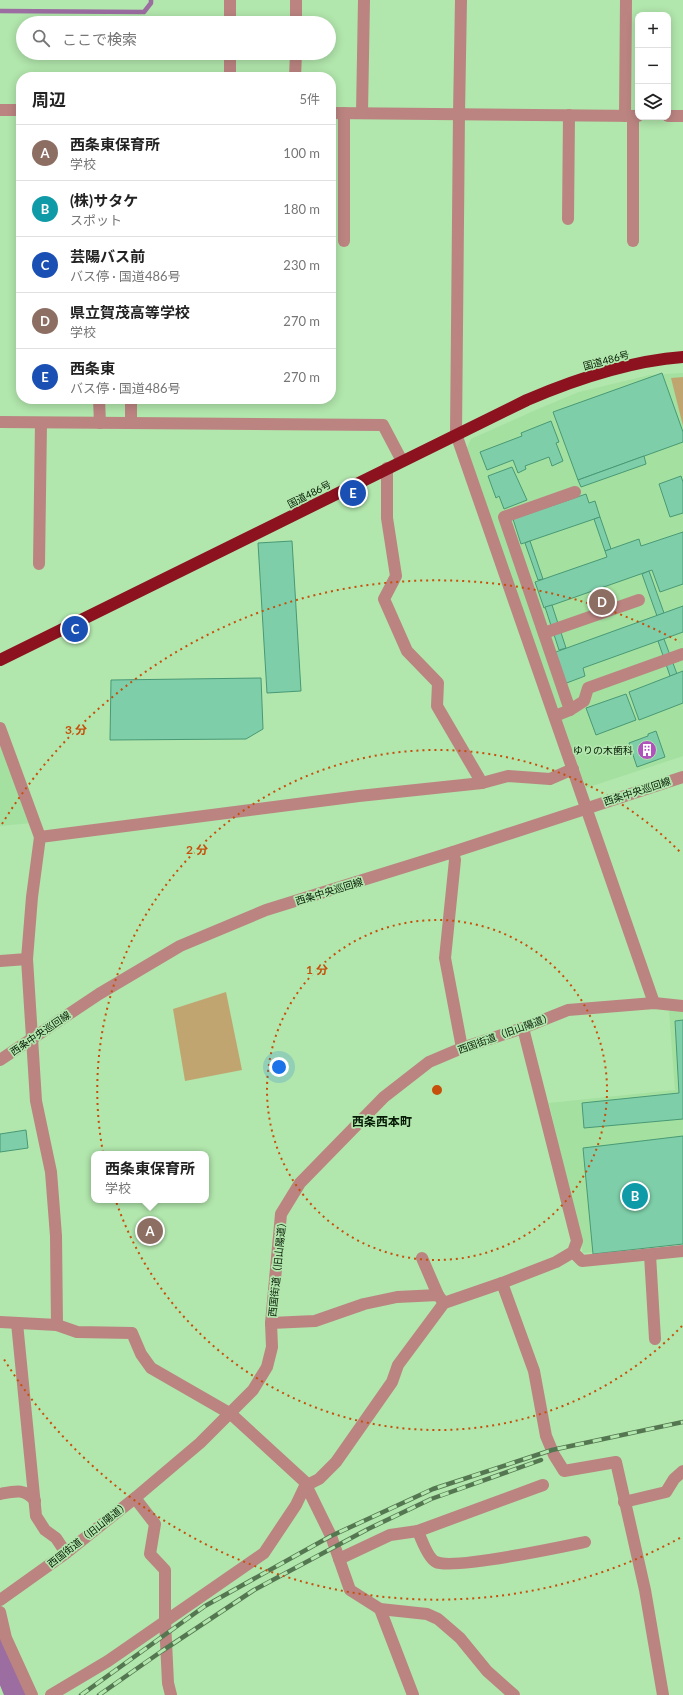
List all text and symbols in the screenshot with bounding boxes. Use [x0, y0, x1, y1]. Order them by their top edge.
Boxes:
map controls [635, 12, 671, 120]
button: + [635, 12, 671, 48]
search box [16, 16, 336, 60]
icon: search [30, 27, 52, 49]
text: ここで検索 [62, 30, 137, 48]
button: − [635, 48, 671, 84]
button: layers [635, 84, 671, 120]
text: 周辺 [32, 89, 66, 110]
text: 5件 [299, 91, 320, 107]
text: 西条東保育所 [70, 135, 160, 153]
text: A [40, 145, 50, 161]
text: 100 m [283, 145, 320, 161]
text: 学校 [70, 156, 96, 172]
text: (株)サタケ [70, 191, 138, 209]
text: B [41, 201, 49, 217]
text: 180 m [283, 201, 320, 217]
text: スポット [70, 212, 122, 228]
text: 芸陽バス前 [70, 247, 145, 265]
text: C [41, 257, 49, 273]
text: 230 m [283, 257, 320, 273]
text: バス停 · 国道486号 [70, 268, 181, 284]
text: 県立賀茂高等学校 [70, 303, 190, 321]
text: D [40, 313, 50, 329]
text: 270 m [283, 313, 320, 329]
text: 学校 [70, 324, 96, 340]
street label: 国道486号 [582, 348, 630, 372]
text: 西条東 [70, 359, 115, 377]
text: E [41, 369, 49, 385]
text: 270 m [283, 369, 320, 385]
text: バス停 · 国道486号 [70, 380, 181, 396]
street label: 国道486号 [285, 478, 333, 510]
pin: E [340, 478, 366, 508]
pin: D [589, 587, 615, 617]
pin: C [62, 614, 88, 644]
text: 3 分 [65, 722, 87, 737]
building icon: ゆりの木歯科 [636, 739, 658, 761]
place label: ゆりの木歯科 [573, 744, 633, 756]
street label: 西条中央巡回線 [602, 774, 672, 808]
text: 2 分 [186, 842, 208, 857]
street label: 西条中央巡回線 [294, 875, 364, 907]
text: 1 分 [306, 962, 328, 977]
street label: 西条中央巡回線 [8, 1008, 72, 1058]
street label: 西国街道（旧山陽道） [456, 1010, 554, 1056]
your location [269, 1057, 289, 1077]
centre of rings [430, 1083, 444, 1097]
district label: 西条西本町 [352, 1114, 412, 1129]
popup [91, 1151, 209, 1203]
text: 西条東保育所 [105, 1159, 195, 1177]
text: 学校 [105, 1180, 131, 1196]
pin: B [622, 1181, 648, 1211]
pin: A [137, 1216, 163, 1246]
street label: 西国街道（旧山陽道） [266, 1217, 288, 1317]
street label: 西国街道（旧山陽道） [45, 1498, 131, 1570]

